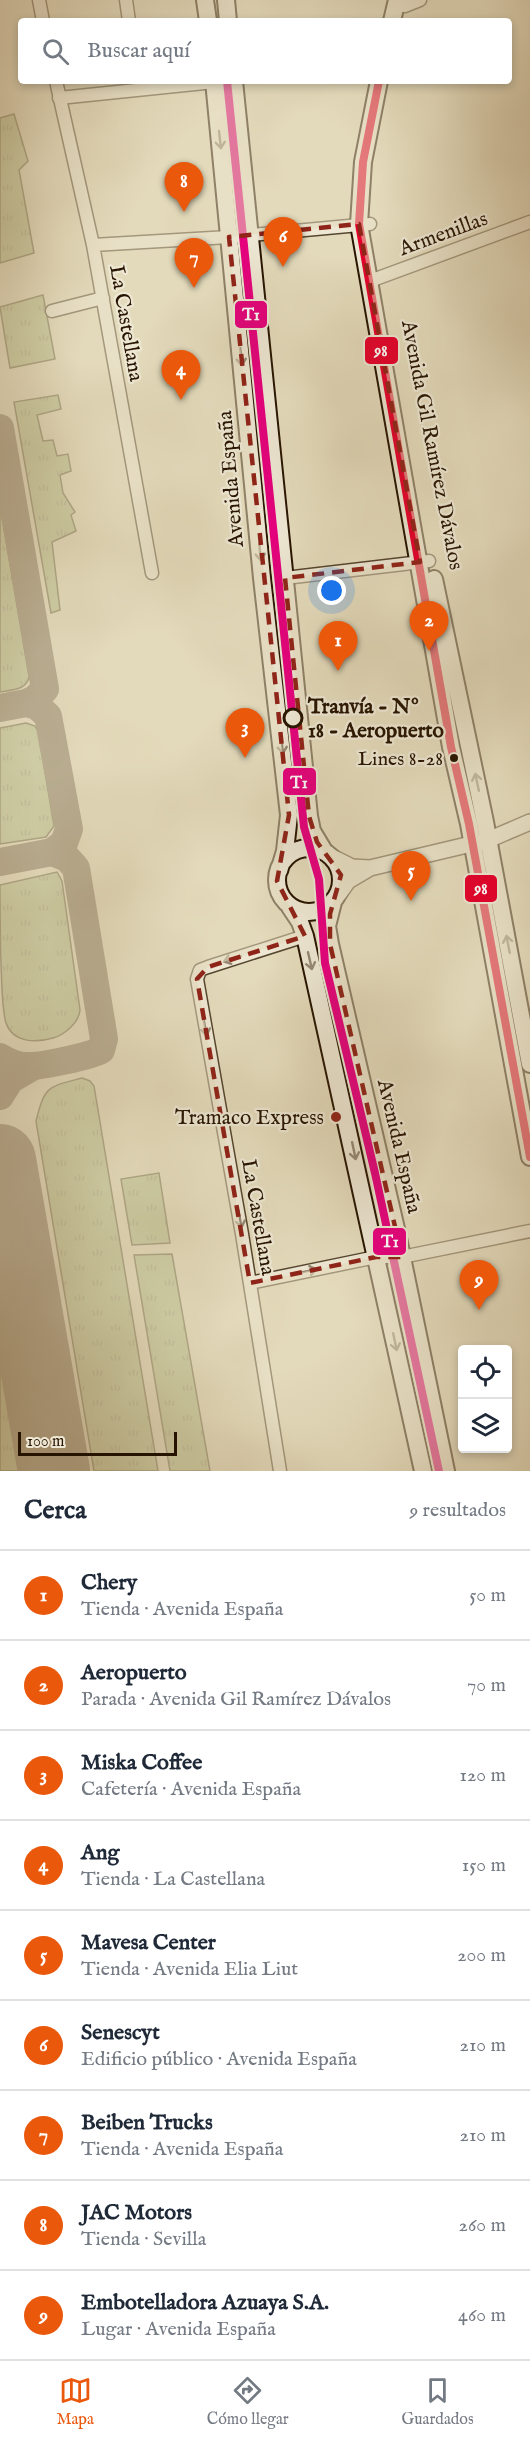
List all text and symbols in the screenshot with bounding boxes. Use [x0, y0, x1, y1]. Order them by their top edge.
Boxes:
search box [18, 18, 512, 84]
icon: search [39, 35, 72, 68]
text: Buscar aquí [87, 37, 190, 65]
one-way arrow [215, 130, 226, 149]
pin: 8 [164, 162, 204, 212]
street label: Armenillas [395, 206, 492, 263]
pin: 6 [264, 218, 302, 267]
pin: 7 [174, 238, 214, 288]
street label: La Castellana [102, 263, 149, 384]
line badge: T1 [234, 300, 268, 329]
text: T1 [241, 306, 260, 326]
street label: Avenida Gil Ramírez Dávalos [394, 317, 469, 572]
line badge: 98 [364, 336, 399, 365]
text: 98 [373, 342, 388, 362]
one-way arrow [236, 347, 247, 367]
pin: 4 [162, 350, 201, 400]
street label: Avenida España [212, 409, 251, 549]
one-way arrow [255, 541, 266, 561]
your location [317, 576, 346, 605]
pin: 2 [410, 602, 448, 651]
pin: 1 [318, 622, 358, 671]
place label: Tranvía - Nº 18 - Aeropuerto [307, 694, 445, 745]
pin: 3 [226, 708, 264, 758]
marker: Tranvía - Nº 18 - Aeropuerto [283, 708, 303, 728]
one-way arrow [276, 735, 287, 755]
place label: Lines 8-28 [358, 747, 443, 772]
marker: Lines 8-28 [448, 752, 460, 764]
line badge: T1 [282, 767, 317, 796]
one-way arrow [471, 773, 482, 793]
text: T1 [289, 774, 308, 794]
pin: 5 [392, 852, 430, 901]
line badge: 98 [464, 874, 498, 903]
text: 98 [473, 880, 488, 900]
one-way arrow [502, 935, 513, 955]
one-way arrow [305, 951, 317, 970]
one-way arrow [223, 954, 242, 965]
one-way arrow [200, 1017, 211, 1037]
street label: Avenida España [370, 1076, 427, 1217]
place label: Tramaco Express [175, 1105, 324, 1132]
marker: Tramaco Express [329, 1110, 343, 1124]
one-way arrow [348, 1141, 360, 1160]
street label: La Castellana [234, 1157, 281, 1278]
one-way arrow [234, 1209, 245, 1229]
line badge: T1 [372, 1227, 407, 1256]
text: T1 [380, 1233, 399, 1253]
pin: 9 [460, 1260, 498, 1310]
one-way arrow [297, 1265, 317, 1276]
one-way arrow [390, 1331, 401, 1351]
map controls [458, 1345, 512, 1453]
button: locate [458, 1345, 512, 1399]
button: layers [458, 1399, 512, 1453]
scale bar [18, 1429, 177, 1456]
text: 100 m [27, 1432, 64, 1452]
text: Cerca [24, 1494, 86, 1527]
text: 9 resultados [410, 1498, 506, 1523]
text: Chery [81, 1569, 137, 1597]
text: 1 [40, 1583, 47, 1608]
text: 50 m [469, 1583, 506, 1608]
text: Tienda · Avenida España [81, 1597, 283, 1622]
text: Aeropuerto [81, 1659, 187, 1687]
text: 2 [39, 1673, 48, 1698]
text: 70 m [467, 1673, 506, 1698]
text: Parada · Avenida Gil Ramírez Dávalos [81, 1687, 391, 1712]
text: Miska Coffee [81, 1749, 202, 1777]
text: 3 [40, 1763, 47, 1788]
text: 120 m [460, 1763, 506, 1788]
text: Cafetería · Avenida España [81, 1777, 301, 1802]
text: Ang [81, 1839, 120, 1867]
text: 4 [39, 1853, 48, 1878]
text: 150 m [462, 1853, 506, 1878]
text: Tienda · La Castellana [81, 1867, 265, 1892]
text: Mavesa Center [81, 1929, 216, 1957]
text: 5 [40, 1943, 47, 1968]
text: 200 m [457, 1943, 506, 1968]
text: Tienda · Avenida Elia Liut [81, 1957, 298, 1982]
text: Senescyt [81, 2019, 160, 2047]
text: 6 [39, 2033, 48, 2058]
text: 210 m [460, 2033, 506, 2058]
text: Edificio público · Avenida España [81, 2047, 357, 2072]
text: Beiben Trucks [81, 2109, 213, 2137]
text: 7 [39, 2123, 48, 2148]
text: 210 m [460, 2123, 506, 2148]
text: Tienda · Avenida España [81, 2137, 283, 2162]
text: JAC Motors [81, 2199, 192, 2227]
text: 8 [40, 2213, 47, 2238]
text: 260 m [459, 2213, 506, 2238]
text: Tienda · Sevilla [81, 2227, 206, 2252]
text: Embotelladora Azuaya S.A. [81, 2289, 329, 2317]
text: 9 [39, 2303, 48, 2328]
text: 460 m [458, 2303, 506, 2328]
text: Lugar · Avenida España [81, 2317, 276, 2342]
tab: Mapa [56, 2374, 94, 2430]
tab: Cómo llegar [207, 2374, 289, 2430]
tab: Guardados [402, 2374, 474, 2430]

